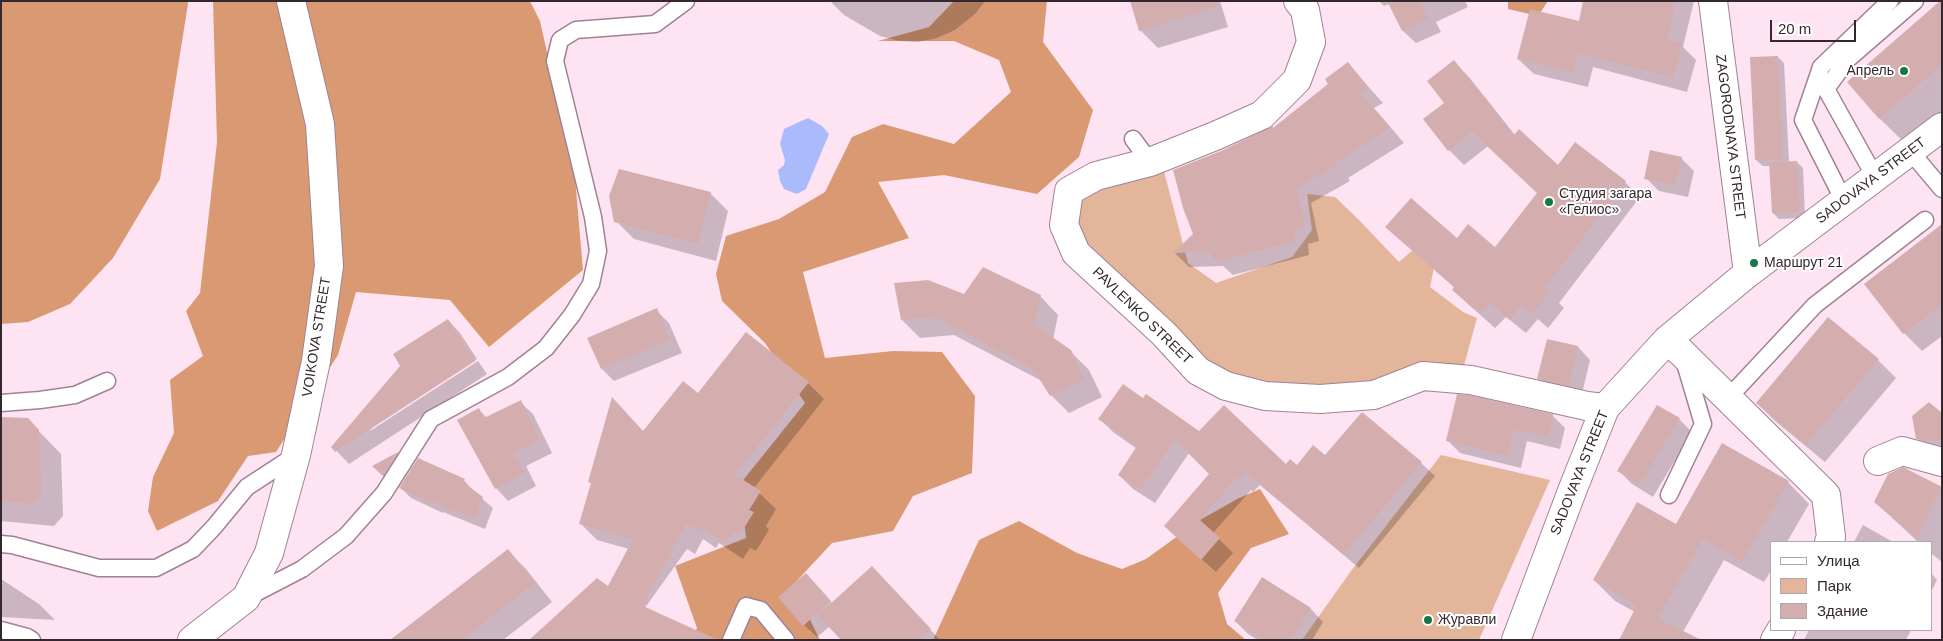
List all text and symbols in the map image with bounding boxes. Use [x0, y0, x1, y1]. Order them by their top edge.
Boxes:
scale bar [1773, 10, 1859, 42]
text: 20 m [1778, 20, 1811, 37]
street label: ZAGORODNAYA STREET [1712, 54, 1748, 220]
place label: Апрель [1847, 63, 1894, 79]
marker: Апрель [1898, 65, 1910, 77]
street label: SADOVAYA STREET [1813, 134, 1929, 228]
place label: Студия загара «Гелиос» [1559, 186, 1652, 218]
marker: Студия загара «Гелиос» [1543, 196, 1555, 208]
place label: Маршрут 21 [1764, 255, 1843, 271]
marker: Маршрут 21 [1748, 257, 1760, 269]
street label: PAVLENKO STREET [1089, 264, 1195, 368]
street label: VOIKOVA STREET [299, 276, 335, 398]
street label: SADOVAYA STREET [1547, 408, 1613, 538]
legend [1770, 541, 1933, 631]
text: Улица [1817, 552, 1860, 569]
text: Парк [1817, 577, 1851, 594]
text: Здание [1817, 602, 1868, 619]
place label: Журавли [1438, 612, 1496, 628]
marker: Журавли [1422, 614, 1434, 626]

